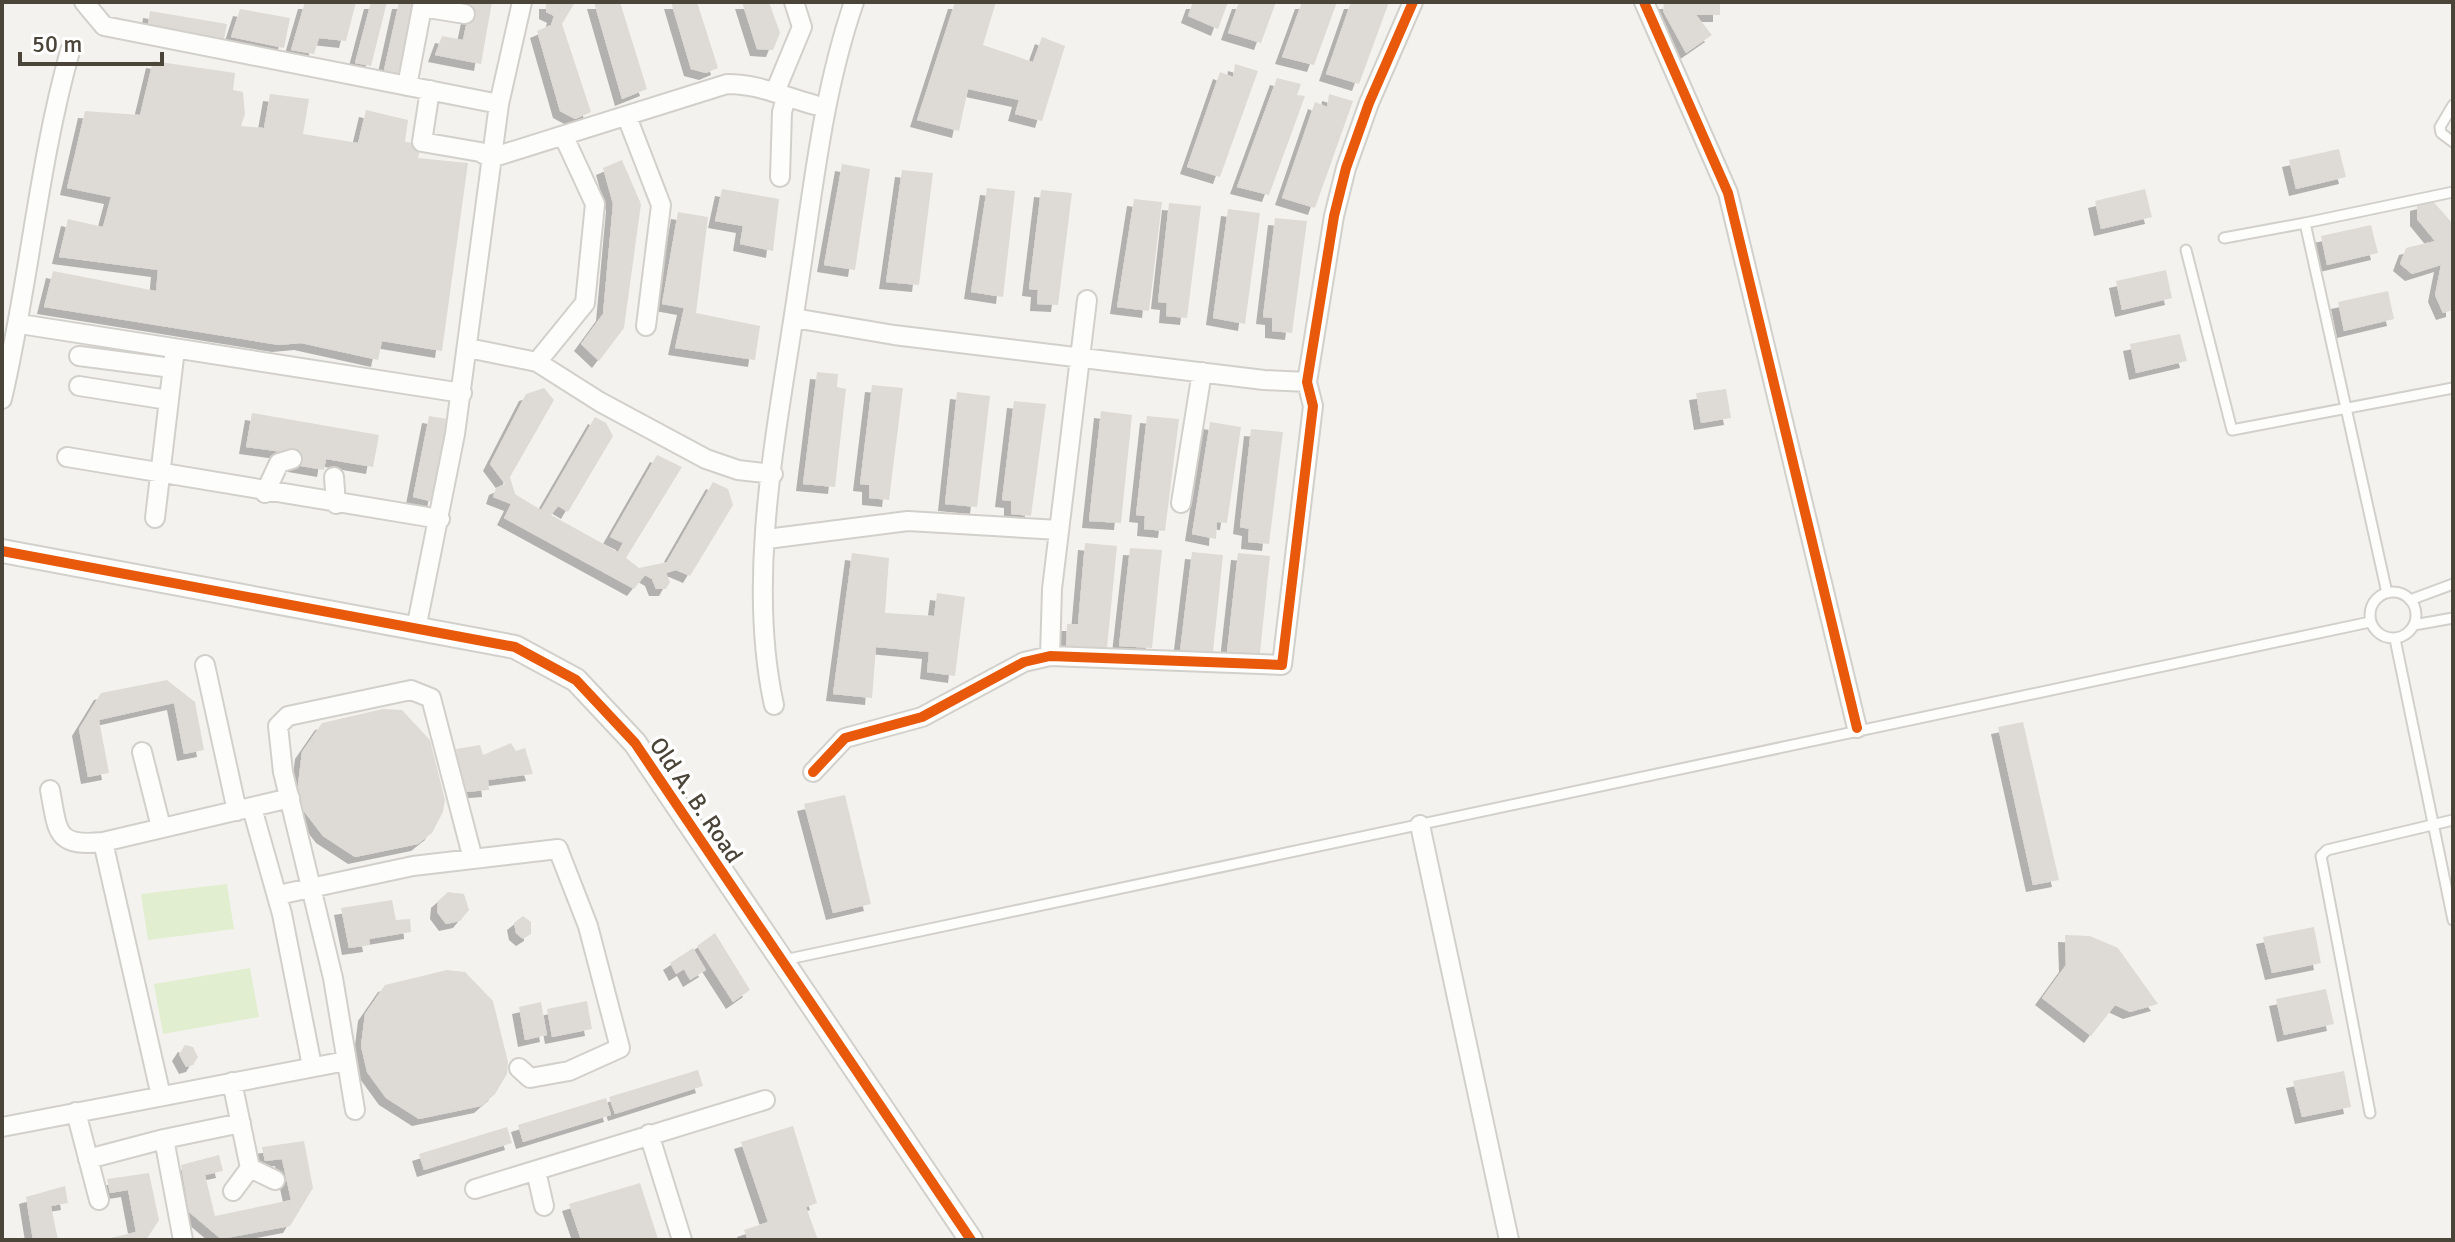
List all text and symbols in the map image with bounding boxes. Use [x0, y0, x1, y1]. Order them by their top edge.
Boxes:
scale bar [20, 16, 162, 66]
text: 50 m [32, 29, 82, 59]
street label: Old A. B. Road [643, 731, 749, 869]

